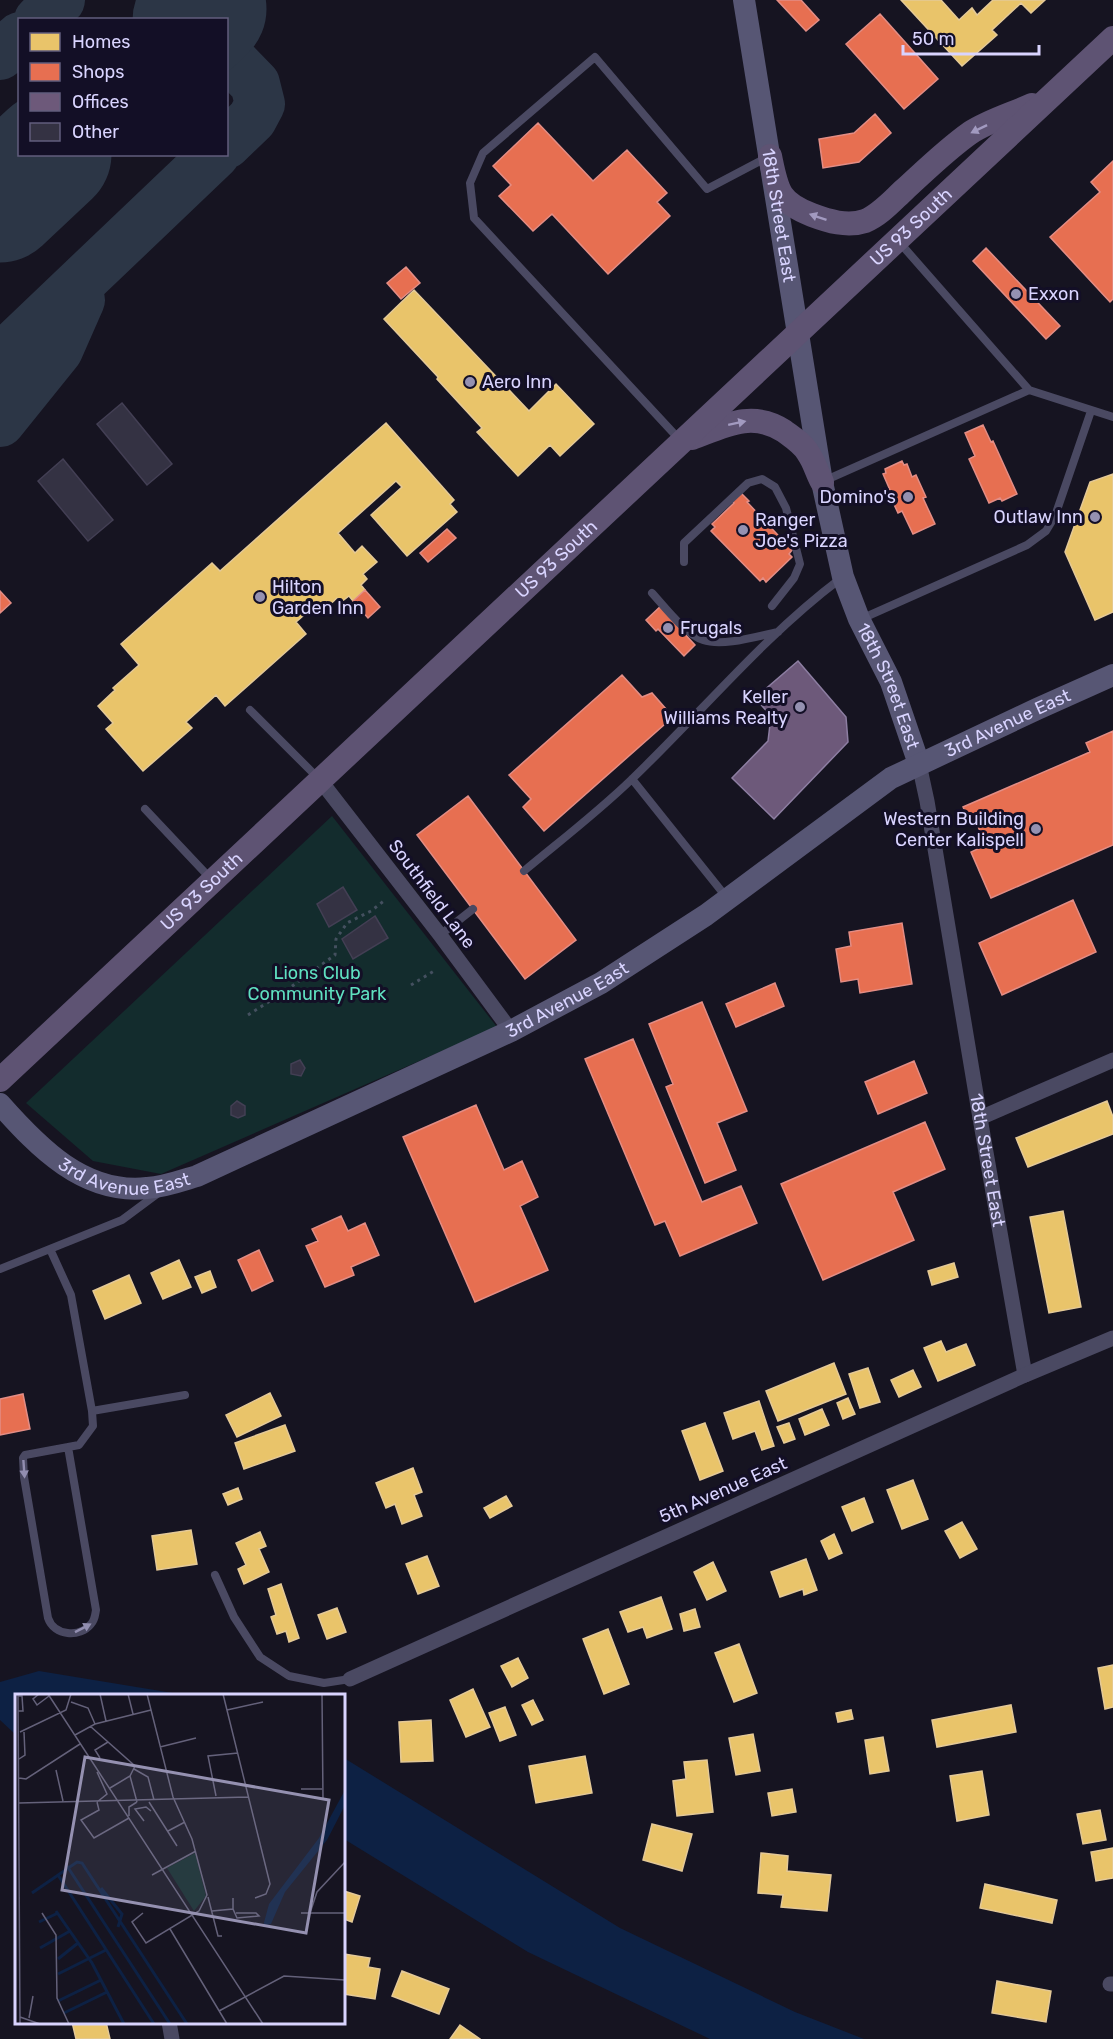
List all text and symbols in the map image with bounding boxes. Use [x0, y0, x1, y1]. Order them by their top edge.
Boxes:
legend [18, 18, 228, 156]
scale bar [903, 18, 1040, 56]
text: 50 m [912, 28, 955, 50]
text: Homes [72, 31, 130, 53]
text: Shops [72, 61, 124, 83]
text: Offices [72, 91, 129, 113]
text: Other [72, 121, 119, 143]
one-way arrow [970, 125, 987, 134]
street label: 18th Street East [757, 147, 800, 284]
street label: US 93 South [865, 183, 957, 271]
one-way arrow [809, 211, 827, 221]
place label: Exxon [1028, 283, 1079, 305]
marker: Exxon [1009, 287, 1023, 301]
place label: Aero Inn [482, 371, 552, 393]
marker: Aero Inn [463, 375, 477, 389]
one-way arrow [728, 418, 747, 427]
place label: Domino's [819, 486, 896, 508]
marker: Domino's [901, 490, 915, 504]
place label: Outlaw Inn [994, 506, 1083, 528]
place label: Ranger Joe's Pizza [755, 509, 848, 552]
marker: Outlaw Inn [1088, 510, 1102, 524]
street label: US 93 South [511, 516, 602, 603]
marker: Ranger Joe's Pizza [736, 523, 750, 537]
place label: Hilton Garden Inn [272, 576, 364, 619]
marker: Hilton Garden Inn [253, 590, 267, 604]
place label: Frugals [680, 617, 742, 639]
street label: 18th Street East [852, 619, 924, 752]
marker: Frugals [661, 621, 675, 635]
street label: 3rd Avenue East [941, 684, 1074, 762]
place label: Keller Williams Realty [664, 686, 788, 729]
marker: Keller Williams Realty [793, 700, 807, 714]
place label: Western Building Center Kalispell [883, 808, 1024, 851]
marker: Western Building Center Kalispell [1029, 822, 1043, 836]
street label: Southfield Lane [384, 835, 480, 953]
street label: US 93 South [156, 848, 247, 935]
street label: 3rd Avenue East [502, 957, 633, 1043]
park label: Lions Club Community Park [248, 962, 387, 1005]
street label: 18th Street East [965, 1092, 1010, 1229]
street label: 3rd Avenue East [54, 1153, 193, 1200]
street label: 5th Avenue East [656, 1452, 790, 1528]
one-way arrow [19, 1459, 29, 1478]
one-way arrow [74, 1623, 91, 1633]
inset map [15, 1694, 345, 2024]

